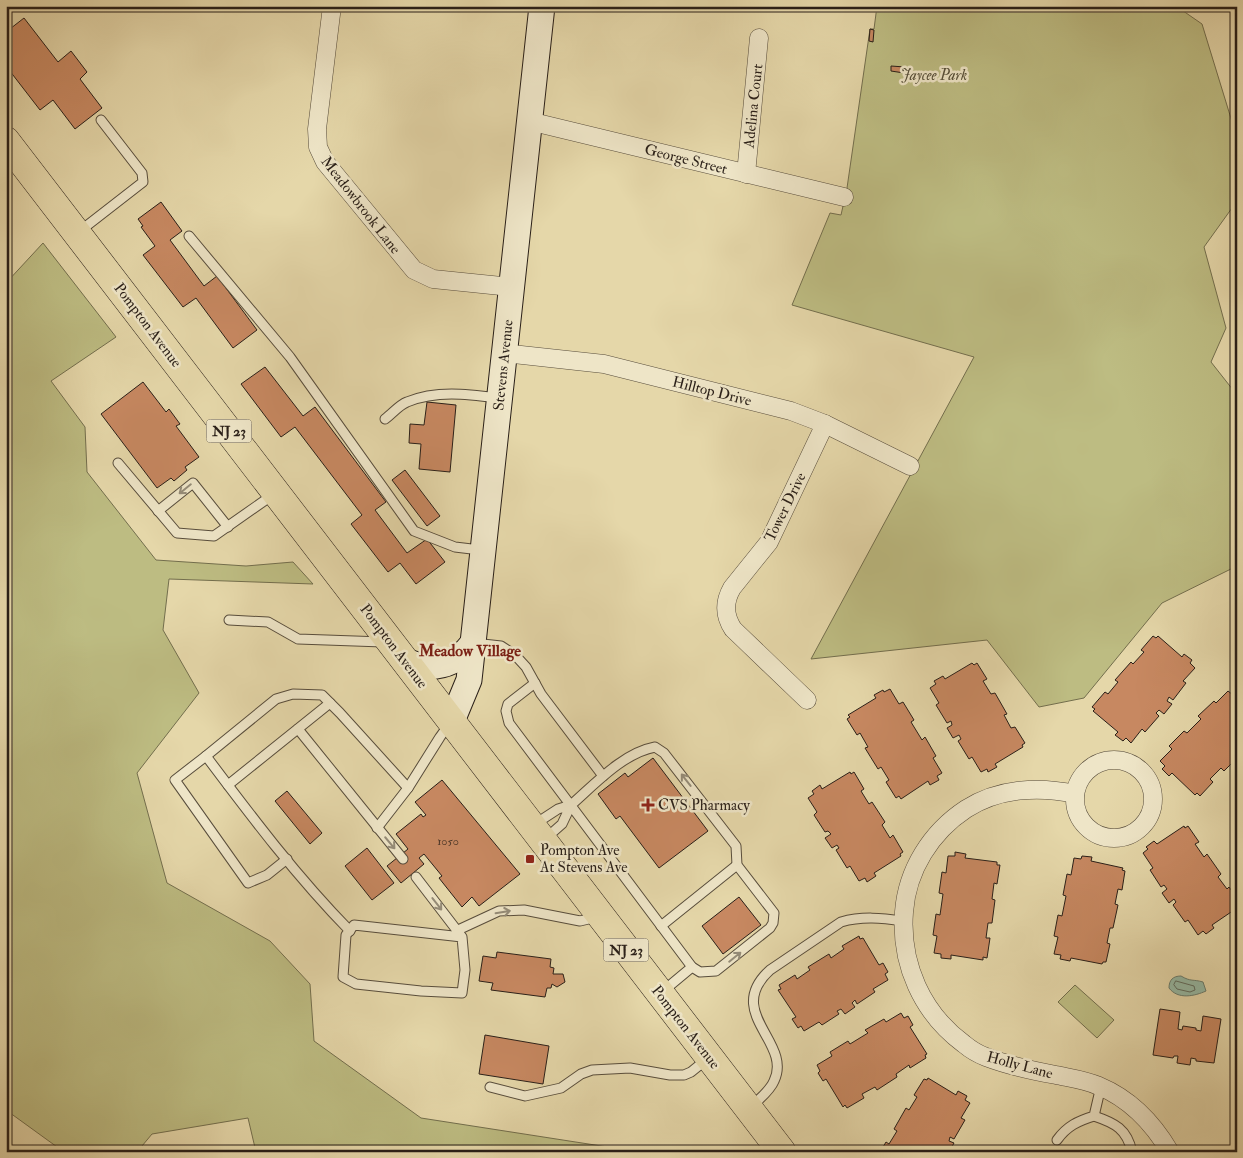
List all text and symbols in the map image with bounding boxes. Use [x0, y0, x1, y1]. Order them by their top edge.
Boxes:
street label: Adelina Court [740, 63, 767, 150]
park label: Jaycee Park [901, 66, 967, 85]
street label: George Street [643, 140, 729, 179]
street label: Meadowbrook Lane [316, 153, 405, 258]
street label: Pompton Avenue [109, 279, 186, 372]
street label: Stevens Avenue [489, 319, 518, 412]
street label: Hilltop Drive [670, 372, 753, 411]
road number: NJ 23 [206, 420, 252, 442]
street label: Tower Drive [761, 469, 810, 545]
one-way arrow [179, 484, 192, 495]
street label: Pompton Avenue [355, 600, 432, 693]
district label: Meadow Village [418, 641, 521, 662]
one-way arrow [680, 774, 691, 787]
place label: CVS Pharmacy [658, 796, 750, 815]
marker: CVS Pharmacy [642, 799, 654, 811]
house number: 1050 [437, 834, 459, 849]
one-way arrow [384, 837, 396, 850]
place label: Pompton Ave At Stevens Ave [539, 841, 627, 877]
marker: Pompton Ave At Stevens Ave [524, 853, 536, 865]
one-way arrow [432, 897, 443, 910]
one-way arrow [495, 906, 511, 916]
road number: NJ 23 [604, 938, 648, 962]
one-way arrow [728, 951, 741, 962]
street label: Pompton Avenue [646, 982, 724, 1074]
street label: Holly Lane [985, 1048, 1055, 1083]

